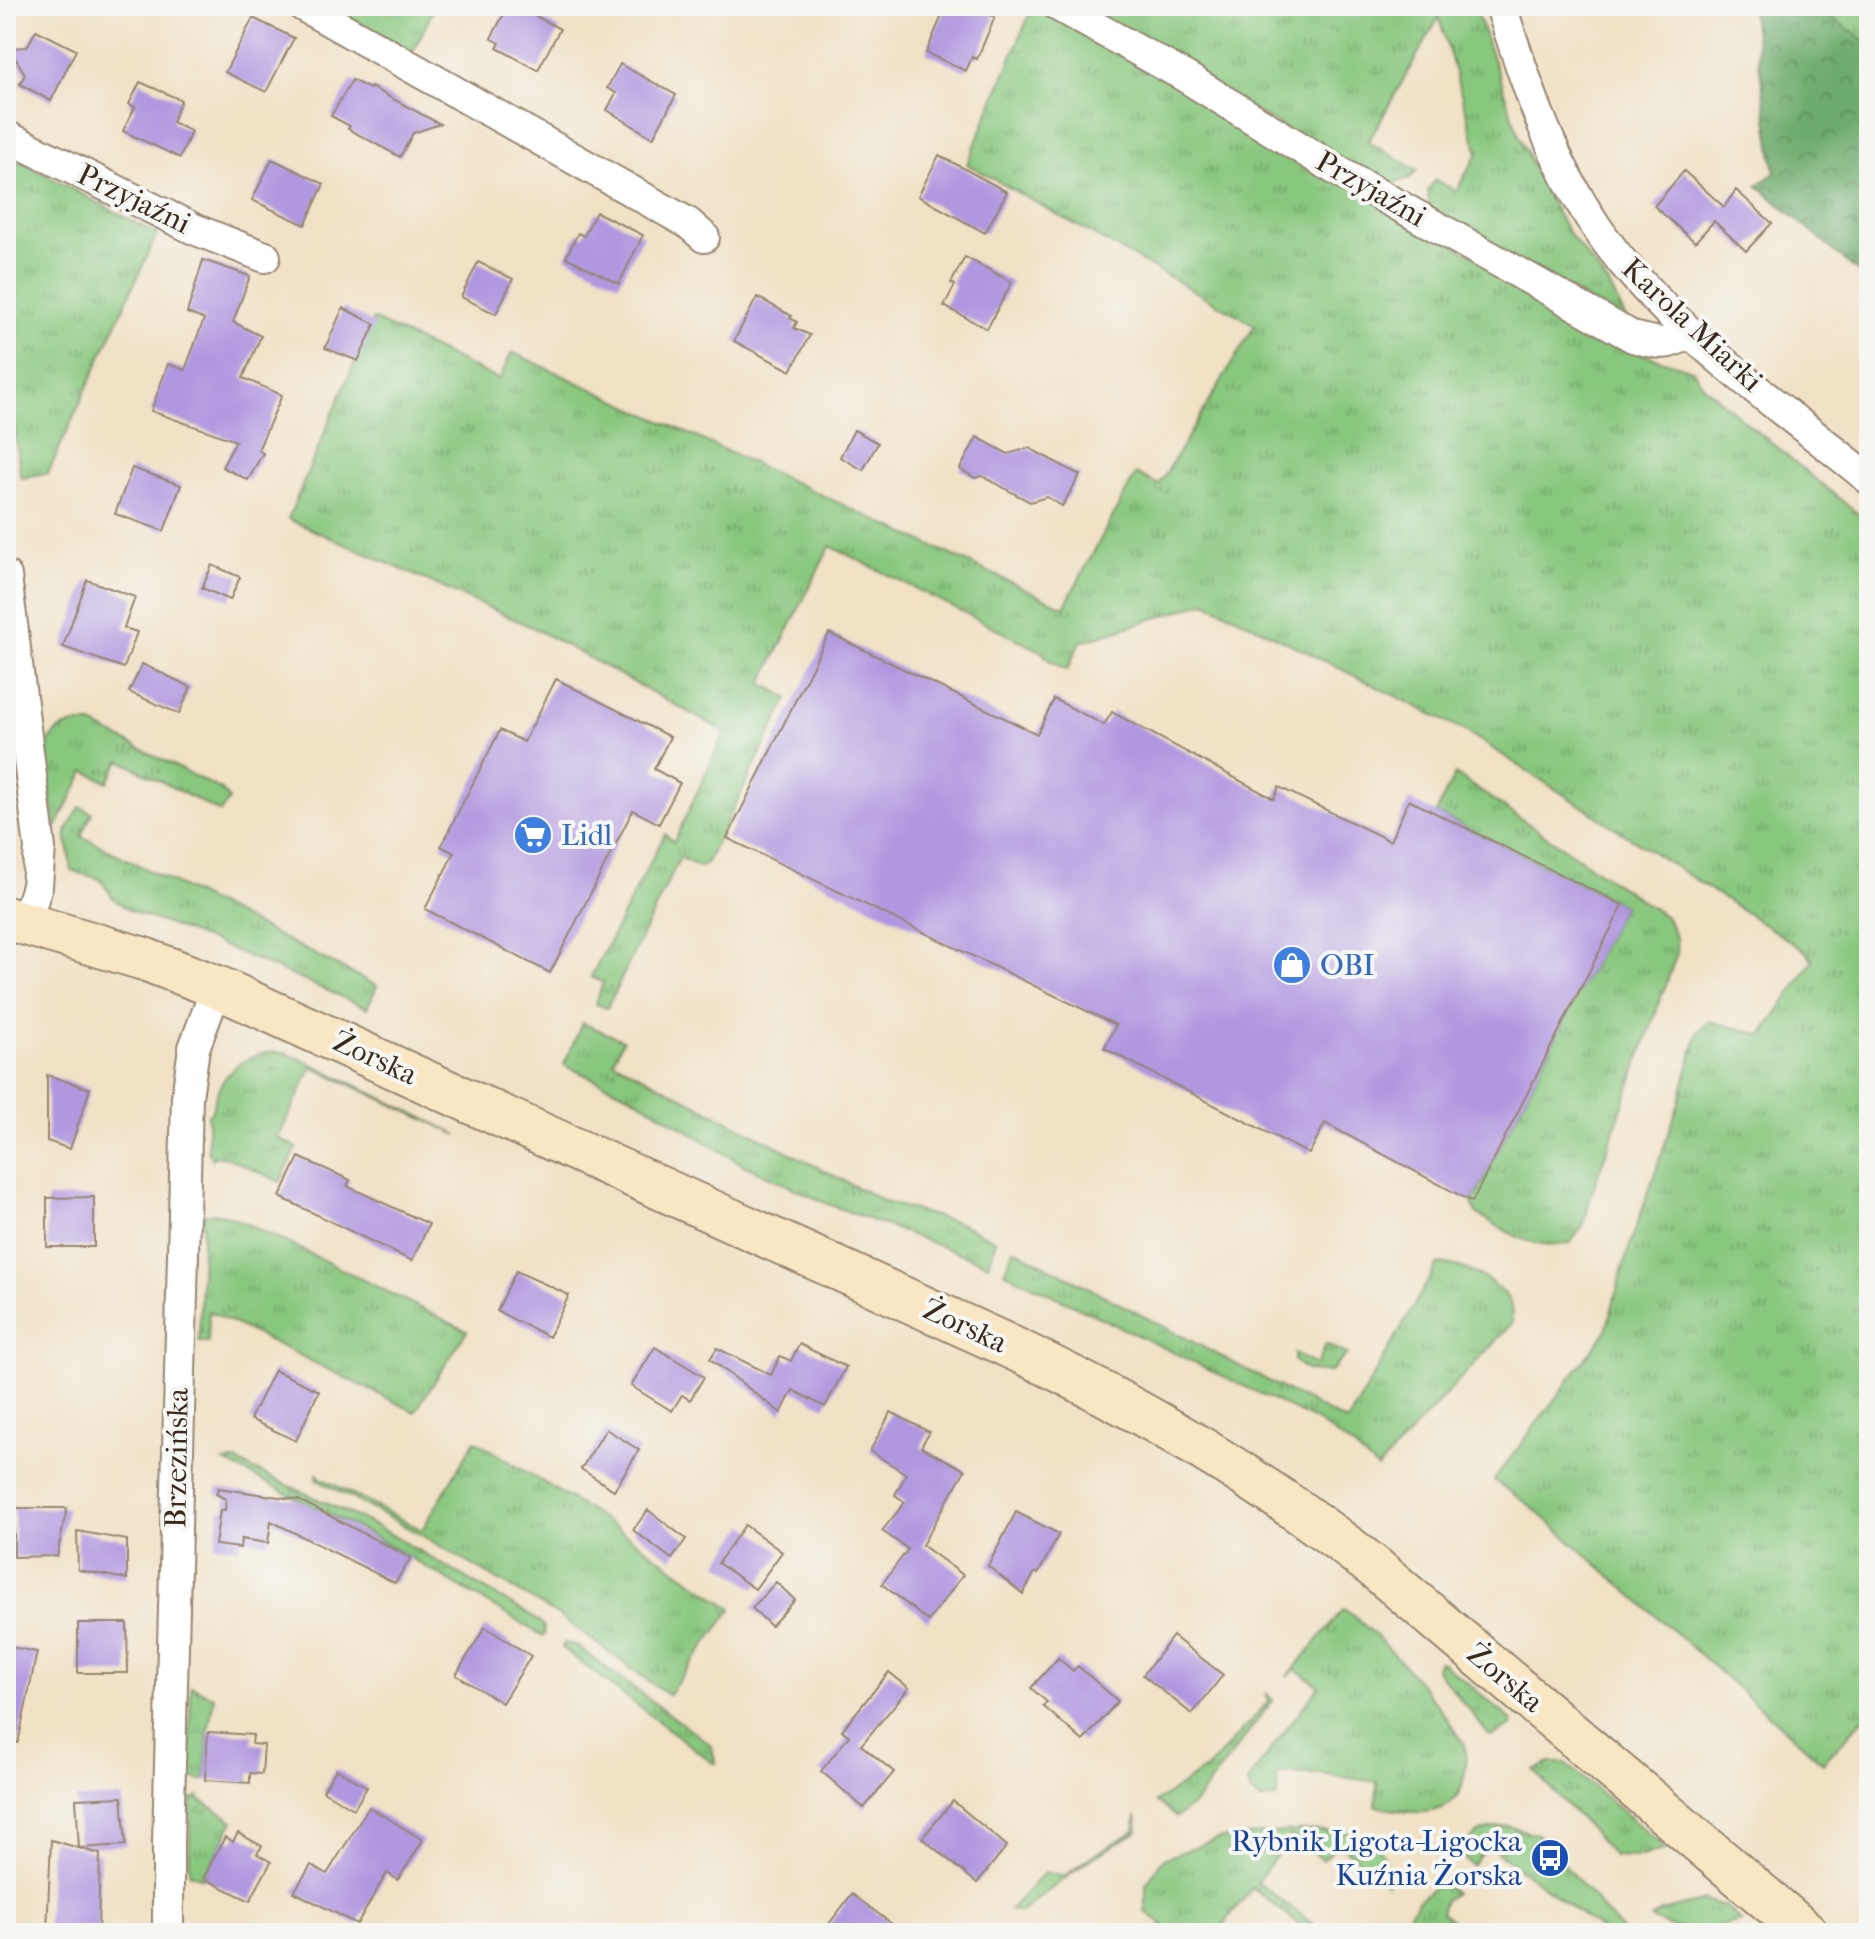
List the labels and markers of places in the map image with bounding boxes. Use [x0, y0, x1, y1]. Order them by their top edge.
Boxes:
supermarket icon: Lidl [512, 814, 554, 856]
place label: Lidl [561, 818, 612, 853]
shop icon: OBI [1271, 944, 1313, 986]
place label: OBI [1320, 948, 1374, 983]
place label: Rybnik Ligota-Ligocka Kuźnia Żorska [1231, 1824, 1523, 1893]
bus stop icon: Rybnik Ligota-Ligocka Kuźnia Żorska [1529, 1837, 1571, 1879]

